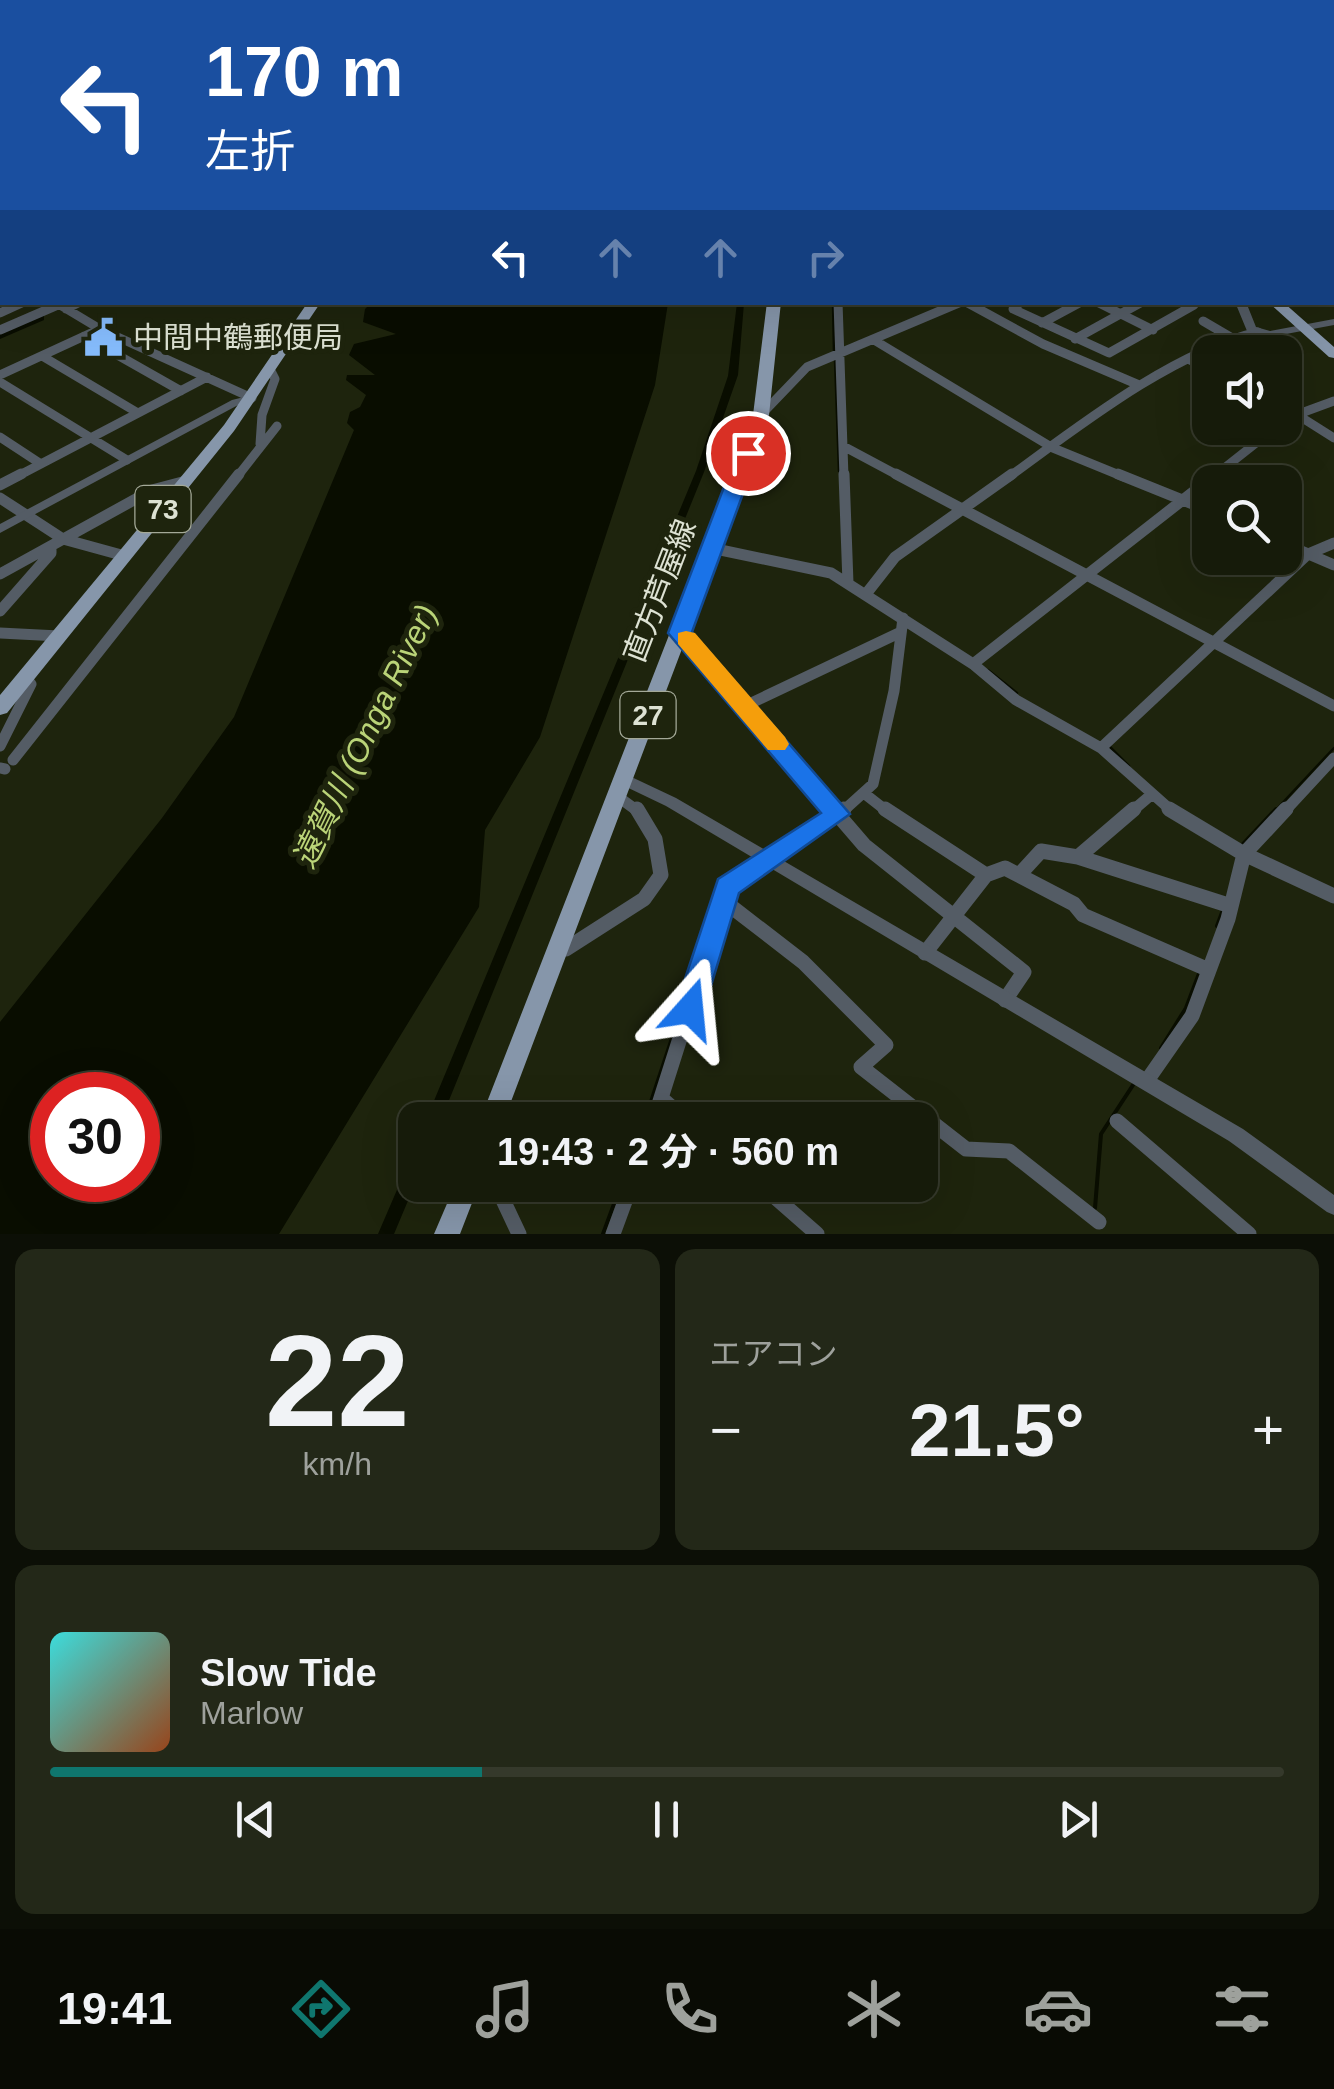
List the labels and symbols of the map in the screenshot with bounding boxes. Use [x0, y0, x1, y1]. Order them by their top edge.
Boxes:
public building icon: 中間中鶴郵便局 [82, 317, 124, 359]
place label: 中間中鶴郵便局 [133, 321, 343, 354]
pin [706, 411, 791, 496]
road number: 73 [136, 486, 190, 532]
street label: 直方芦屋線 [617, 515, 702, 667]
water label: 遠賀川 (Onga River) [286, 599, 444, 873]
road number: 27 [620, 692, 676, 738]
position arrow [638, 957, 742, 1061]
speed limit sign: 30 [30, 1072, 160, 1202]

